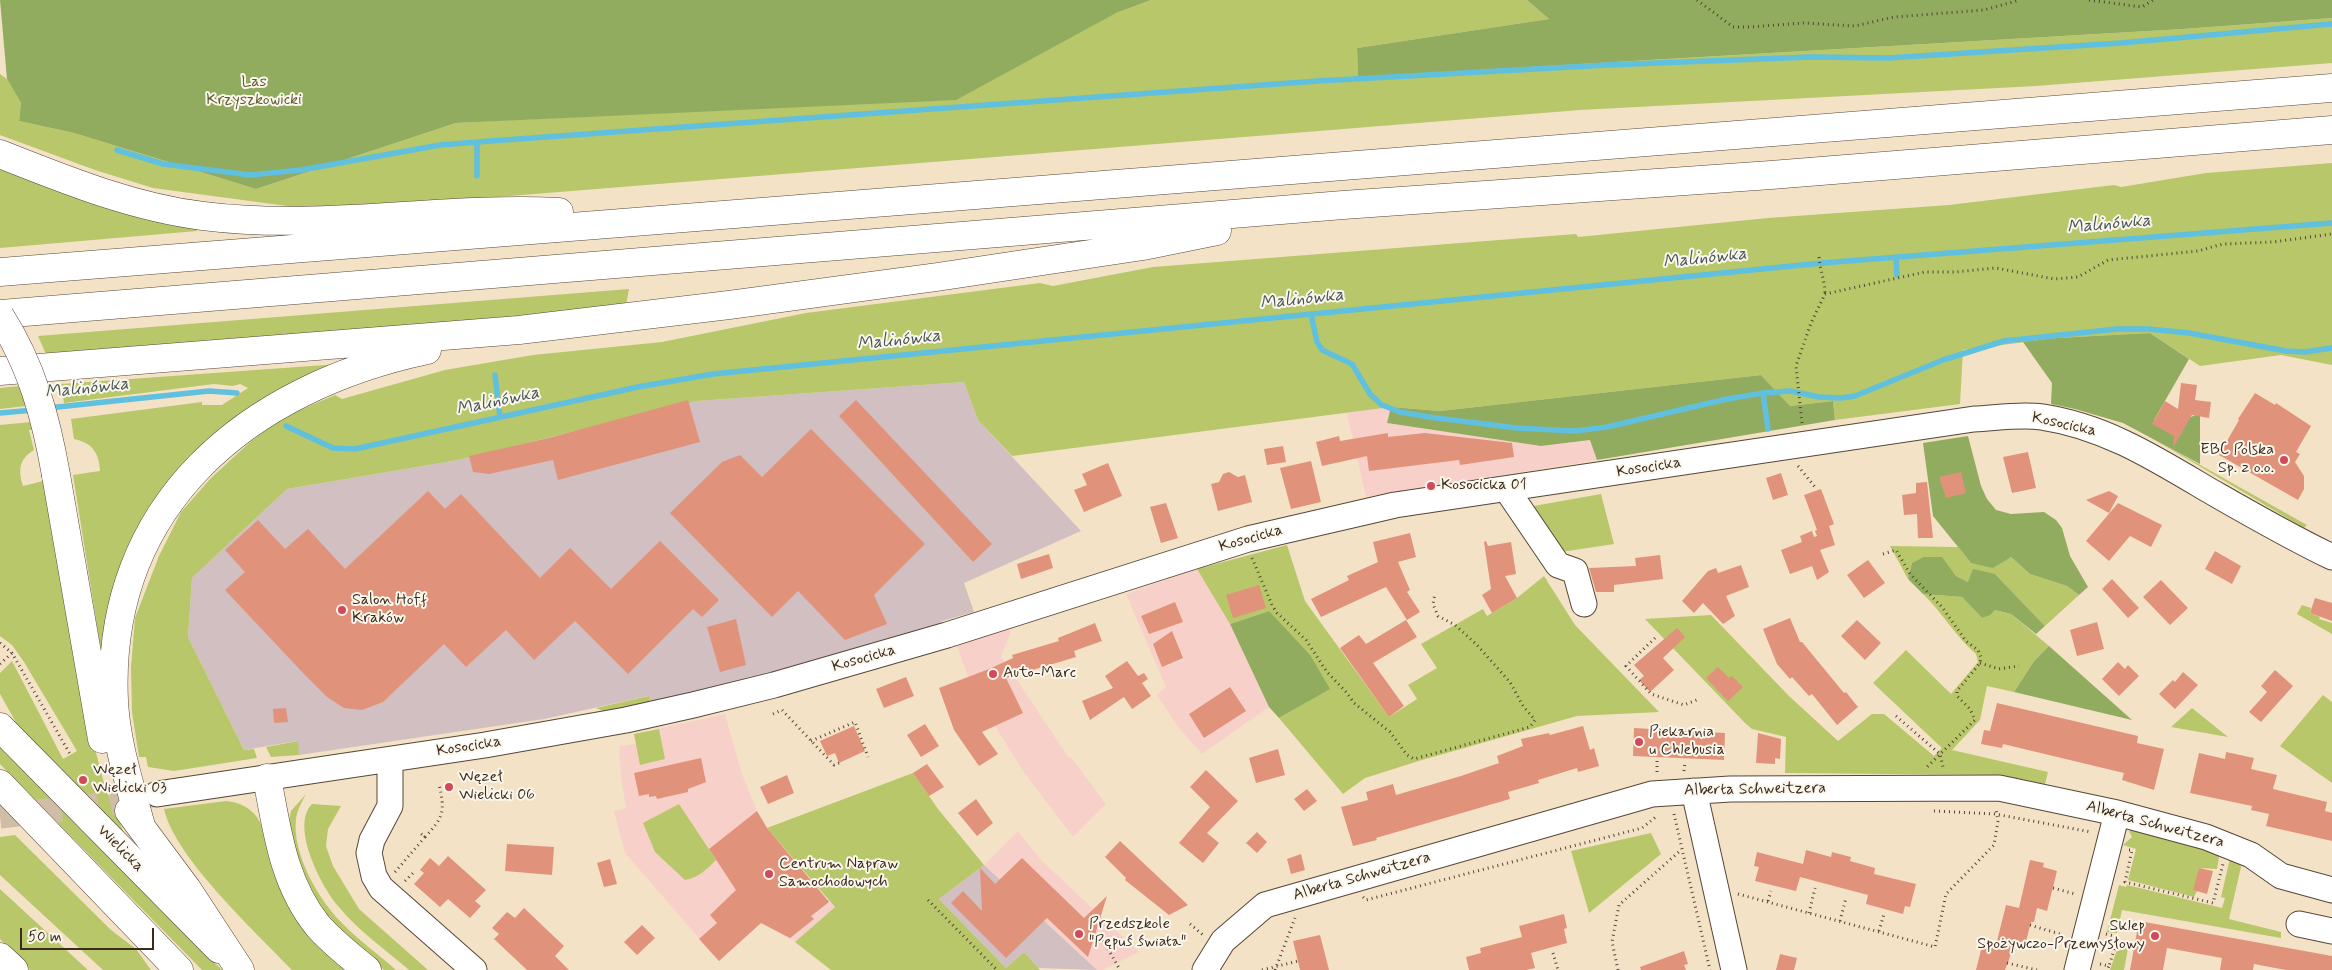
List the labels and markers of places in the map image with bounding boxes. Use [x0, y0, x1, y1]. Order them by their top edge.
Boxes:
place label: EBC Polska Sp. z o.o. [2200, 441, 2274, 479]
marker: EBC Polska Sp. z o.o. [2278, 454, 2290, 466]
place label: Kosocicka 01 [1441, 476, 1527, 496]
marker: Kosocicka 01 [1425, 480, 1437, 492]
place label: Salon Hoff Kraków [352, 591, 427, 629]
marker: Salon Hoff Kraków [336, 604, 348, 616]
place label: Auto-Marc [1003, 664, 1076, 684]
marker: Auto-Marc [987, 668, 999, 680]
place label: Piekarnia u Chlebusia [1649, 723, 1725, 761]
marker: Piekarnia u Chlebusia [1633, 736, 1645, 748]
place label: Węzeł Wielicki 03 [93, 761, 167, 799]
place label: Węzeł Wielicki 06 [459, 768, 535, 806]
marker: Węzeł Wielicki 03 [77, 774, 89, 786]
marker: Węzeł Wielicki 06 [443, 781, 455, 793]
place label: Centrum Napraw Samochodowych [779, 855, 898, 893]
marker: Centrum Napraw Samochodowych [763, 868, 775, 880]
place label: Przedszkole "Pępuś świata" [1089, 915, 1186, 953]
place label: Sklep Spożywczo-Przemysłowy [1977, 917, 2145, 955]
marker: Przedszkole "Pępuś świata" [1073, 928, 1085, 940]
marker: Sklep Spożywczo-Przemysłowy [2149, 930, 2161, 942]

